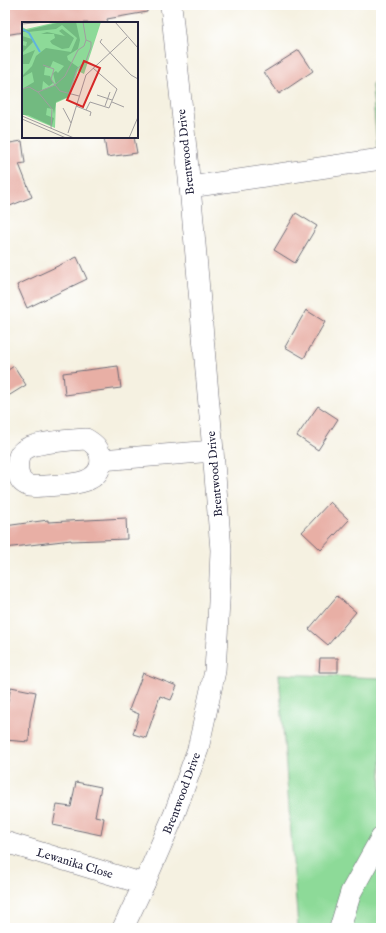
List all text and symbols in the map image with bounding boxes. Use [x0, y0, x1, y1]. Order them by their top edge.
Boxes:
inset map [22, 22, 138, 138]
street label: Brentwood Drive [174, 108, 198, 196]
street label: Brentwood Drive [204, 430, 226, 518]
street label: Brentwood Drive [159, 750, 204, 836]
street label: Lewanika Close [35, 844, 115, 882]

